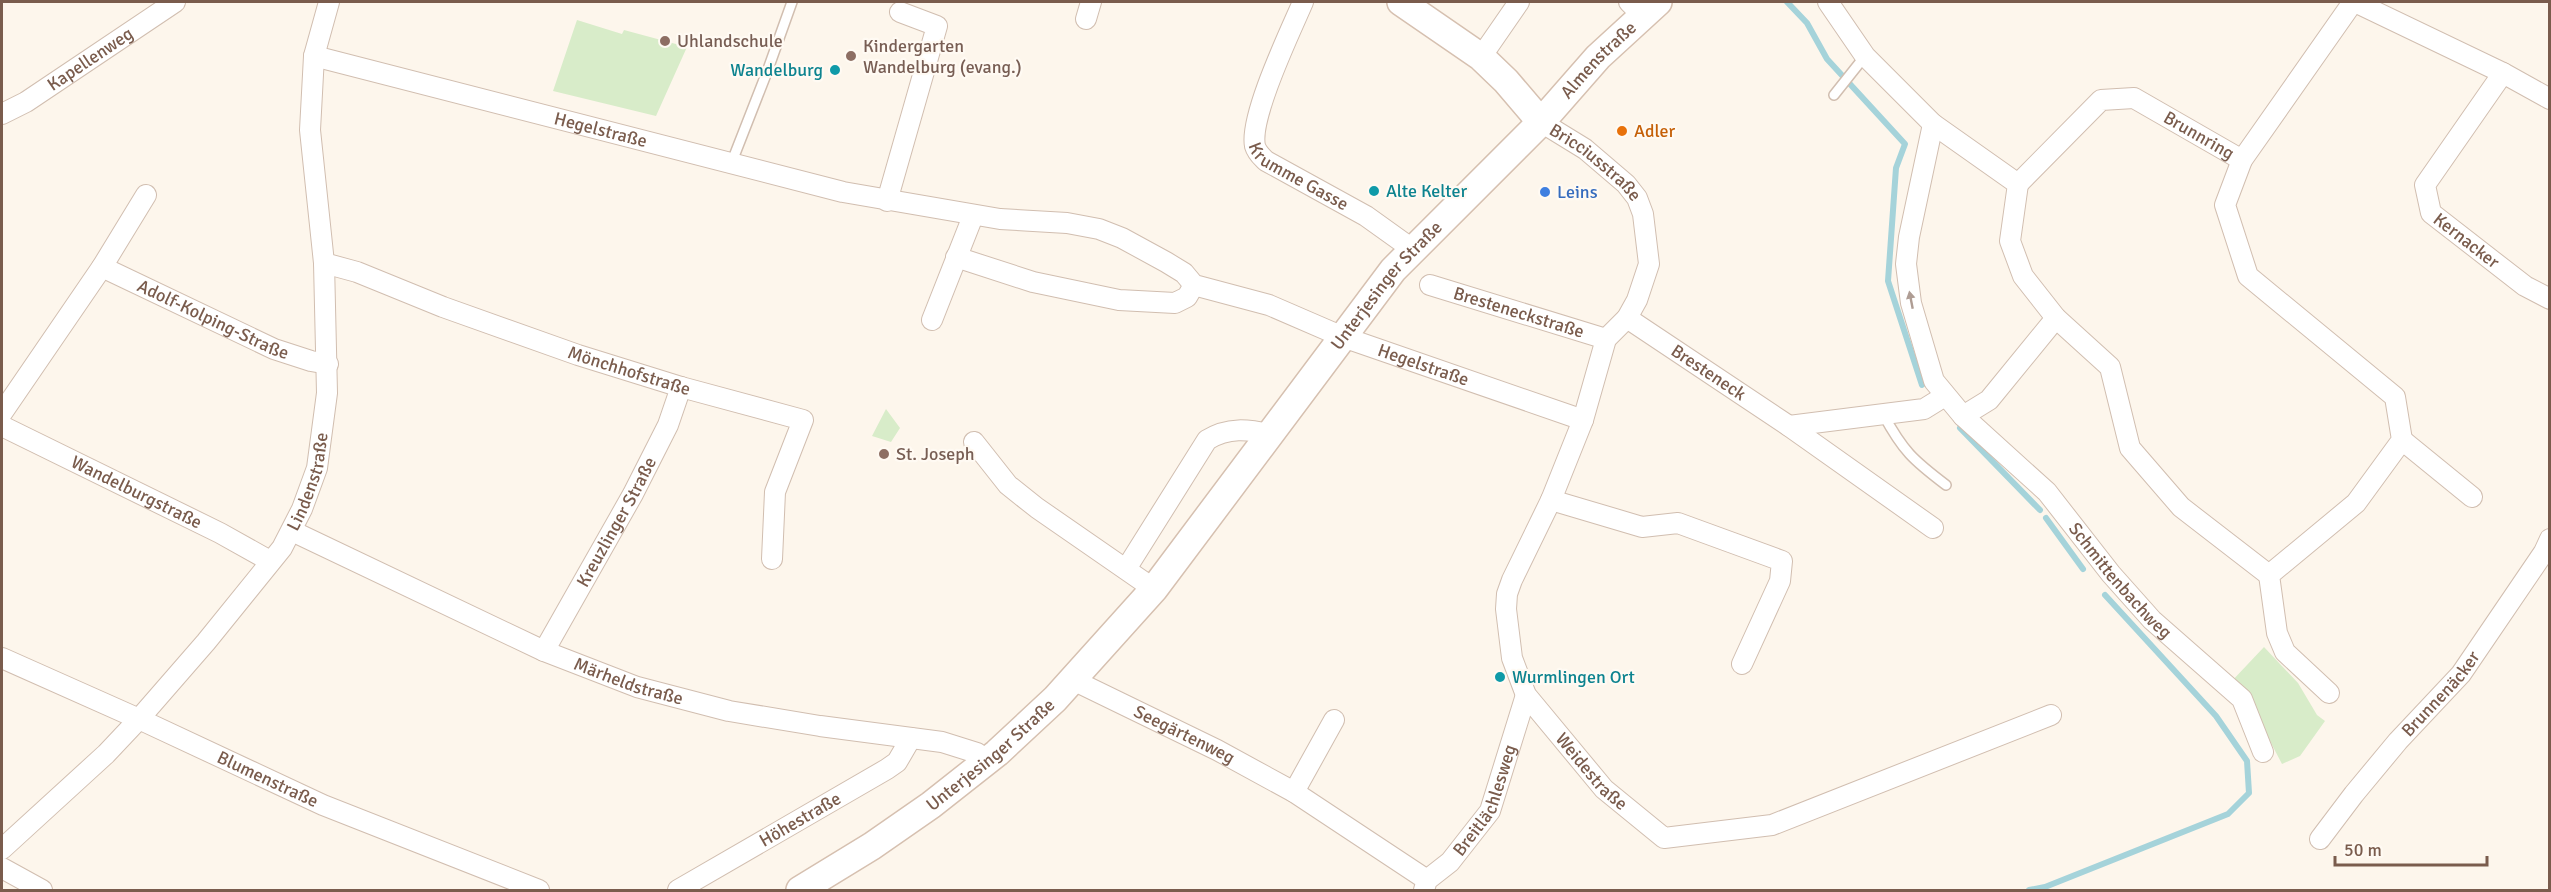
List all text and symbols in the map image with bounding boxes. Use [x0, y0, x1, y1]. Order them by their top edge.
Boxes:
street label: Almenstraße [1556, 17, 1641, 103]
street label: Kapellenweg [43, 22, 137, 96]
place label: Uhlandschule [677, 30, 783, 52]
marker: Uhlandschule [658, 34, 672, 48]
place label: Kindergarten Wandelburg (evang.) [863, 35, 1022, 78]
marker: Kindergarten Wandelburg (evang.) [844, 49, 858, 63]
place label: Wandelburg [730, 59, 823, 81]
marker: Wandelburg [828, 63, 842, 77]
street label: Brunnring [2160, 106, 2238, 164]
street label: Hegelstraße [552, 107, 649, 152]
street label: Bricciusstraße [1545, 119, 1646, 205]
place label: Adler [1634, 120, 1676, 142]
marker: Adler [1615, 124, 1629, 138]
street label: Krumme Gasse [1244, 139, 1352, 215]
place label: Alte Kelter [1386, 180, 1467, 202]
place label: Leins [1557, 181, 1598, 203]
marker: Alte Kelter [1367, 184, 1381, 198]
marker: Leins [1538, 185, 1552, 199]
street label: Kernacker [2429, 208, 2504, 273]
street label: Unterjesinger Straße [1326, 216, 1447, 354]
street label: Adolf-Kolping-Straße [134, 275, 292, 364]
street label: Bresteneckstraße [1451, 282, 1587, 343]
one-way arrow [1906, 291, 1915, 310]
street label: Hegelstraße [1375, 339, 1472, 391]
street label: Bresteneck [1667, 340, 1750, 405]
street label: Mönchhofstraße [565, 341, 693, 400]
street label: Lindenstraße [282, 431, 333, 534]
place label: St. Joseph [896, 443, 975, 465]
marker: St. Joseph [877, 447, 891, 461]
street label: Wandelburgstraße [68, 451, 206, 533]
street label: Kreuzlinger Straße [572, 453, 661, 591]
street label: Schmittenbachweg [2064, 518, 2176, 643]
street label: Brunnenäcker [2397, 646, 2485, 741]
street label: Märheldstraße [571, 653, 685, 710]
place label: Wurmlingen Ort [1512, 666, 1635, 688]
marker: Wurmlingen Ort [1493, 670, 1507, 684]
street label: Unterjesinger Straße [922, 694, 1059, 816]
street label: Seegärtenweg [1130, 700, 1239, 769]
street label: Weidestraße [1551, 728, 1632, 815]
street label: Breitlächlesweg [1448, 742, 1521, 860]
street label: Blumenstraße [214, 746, 322, 812]
street label: Höhestraße [755, 787, 845, 852]
scale bar [2335, 829, 2486, 867]
text: 50 m [2344, 839, 2382, 861]

